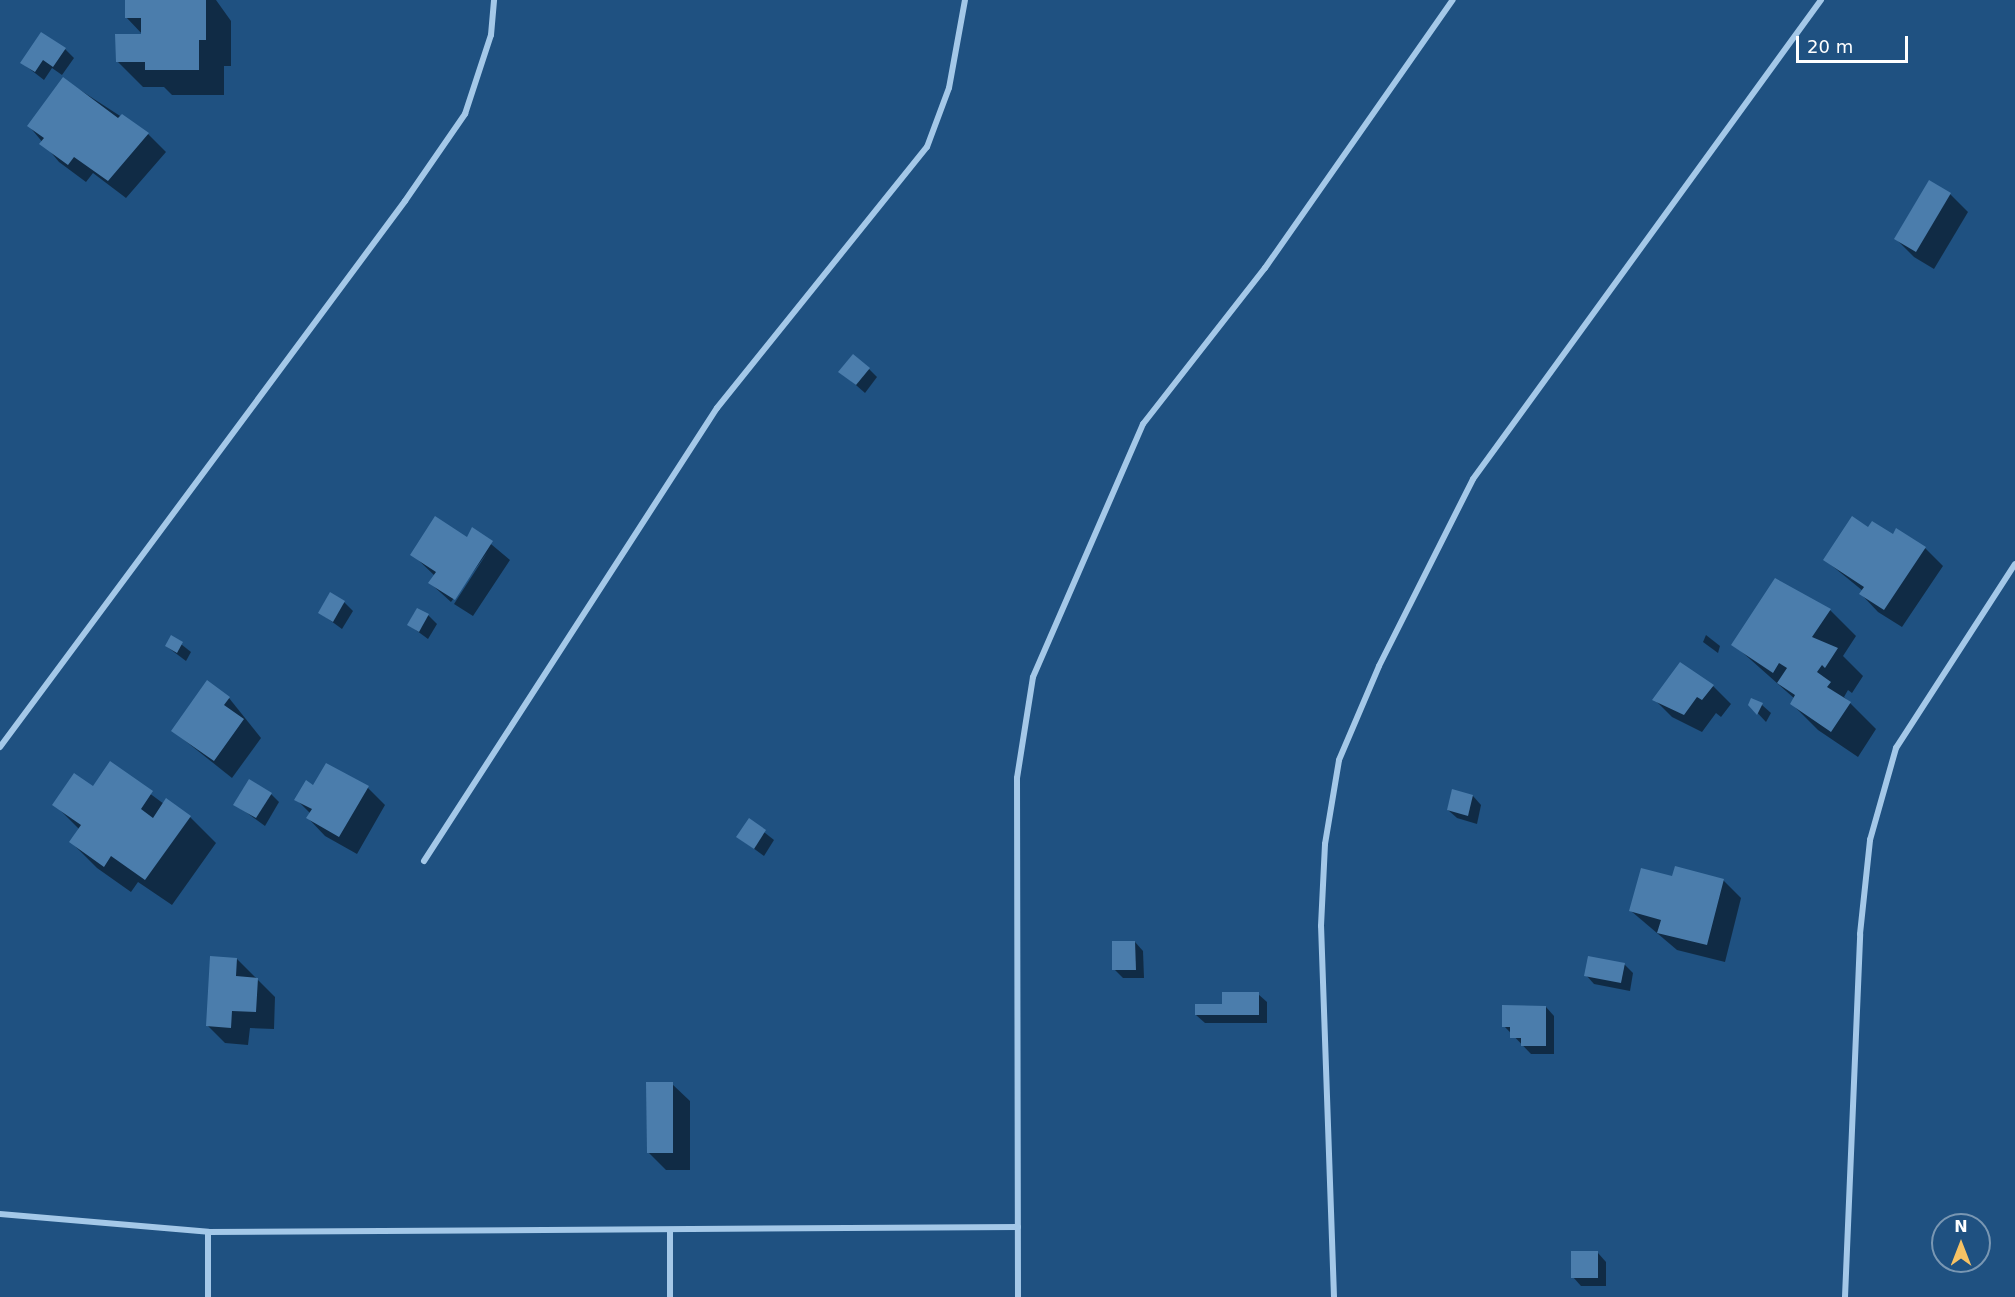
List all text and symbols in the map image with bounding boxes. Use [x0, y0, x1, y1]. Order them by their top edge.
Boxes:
scale bar [1799, 24, 1912, 62]
text: 20 m [1807, 36, 1853, 57]
north arrow [1931, 1213, 1991, 1273]
text: N [1954, 1217, 1968, 1236]

